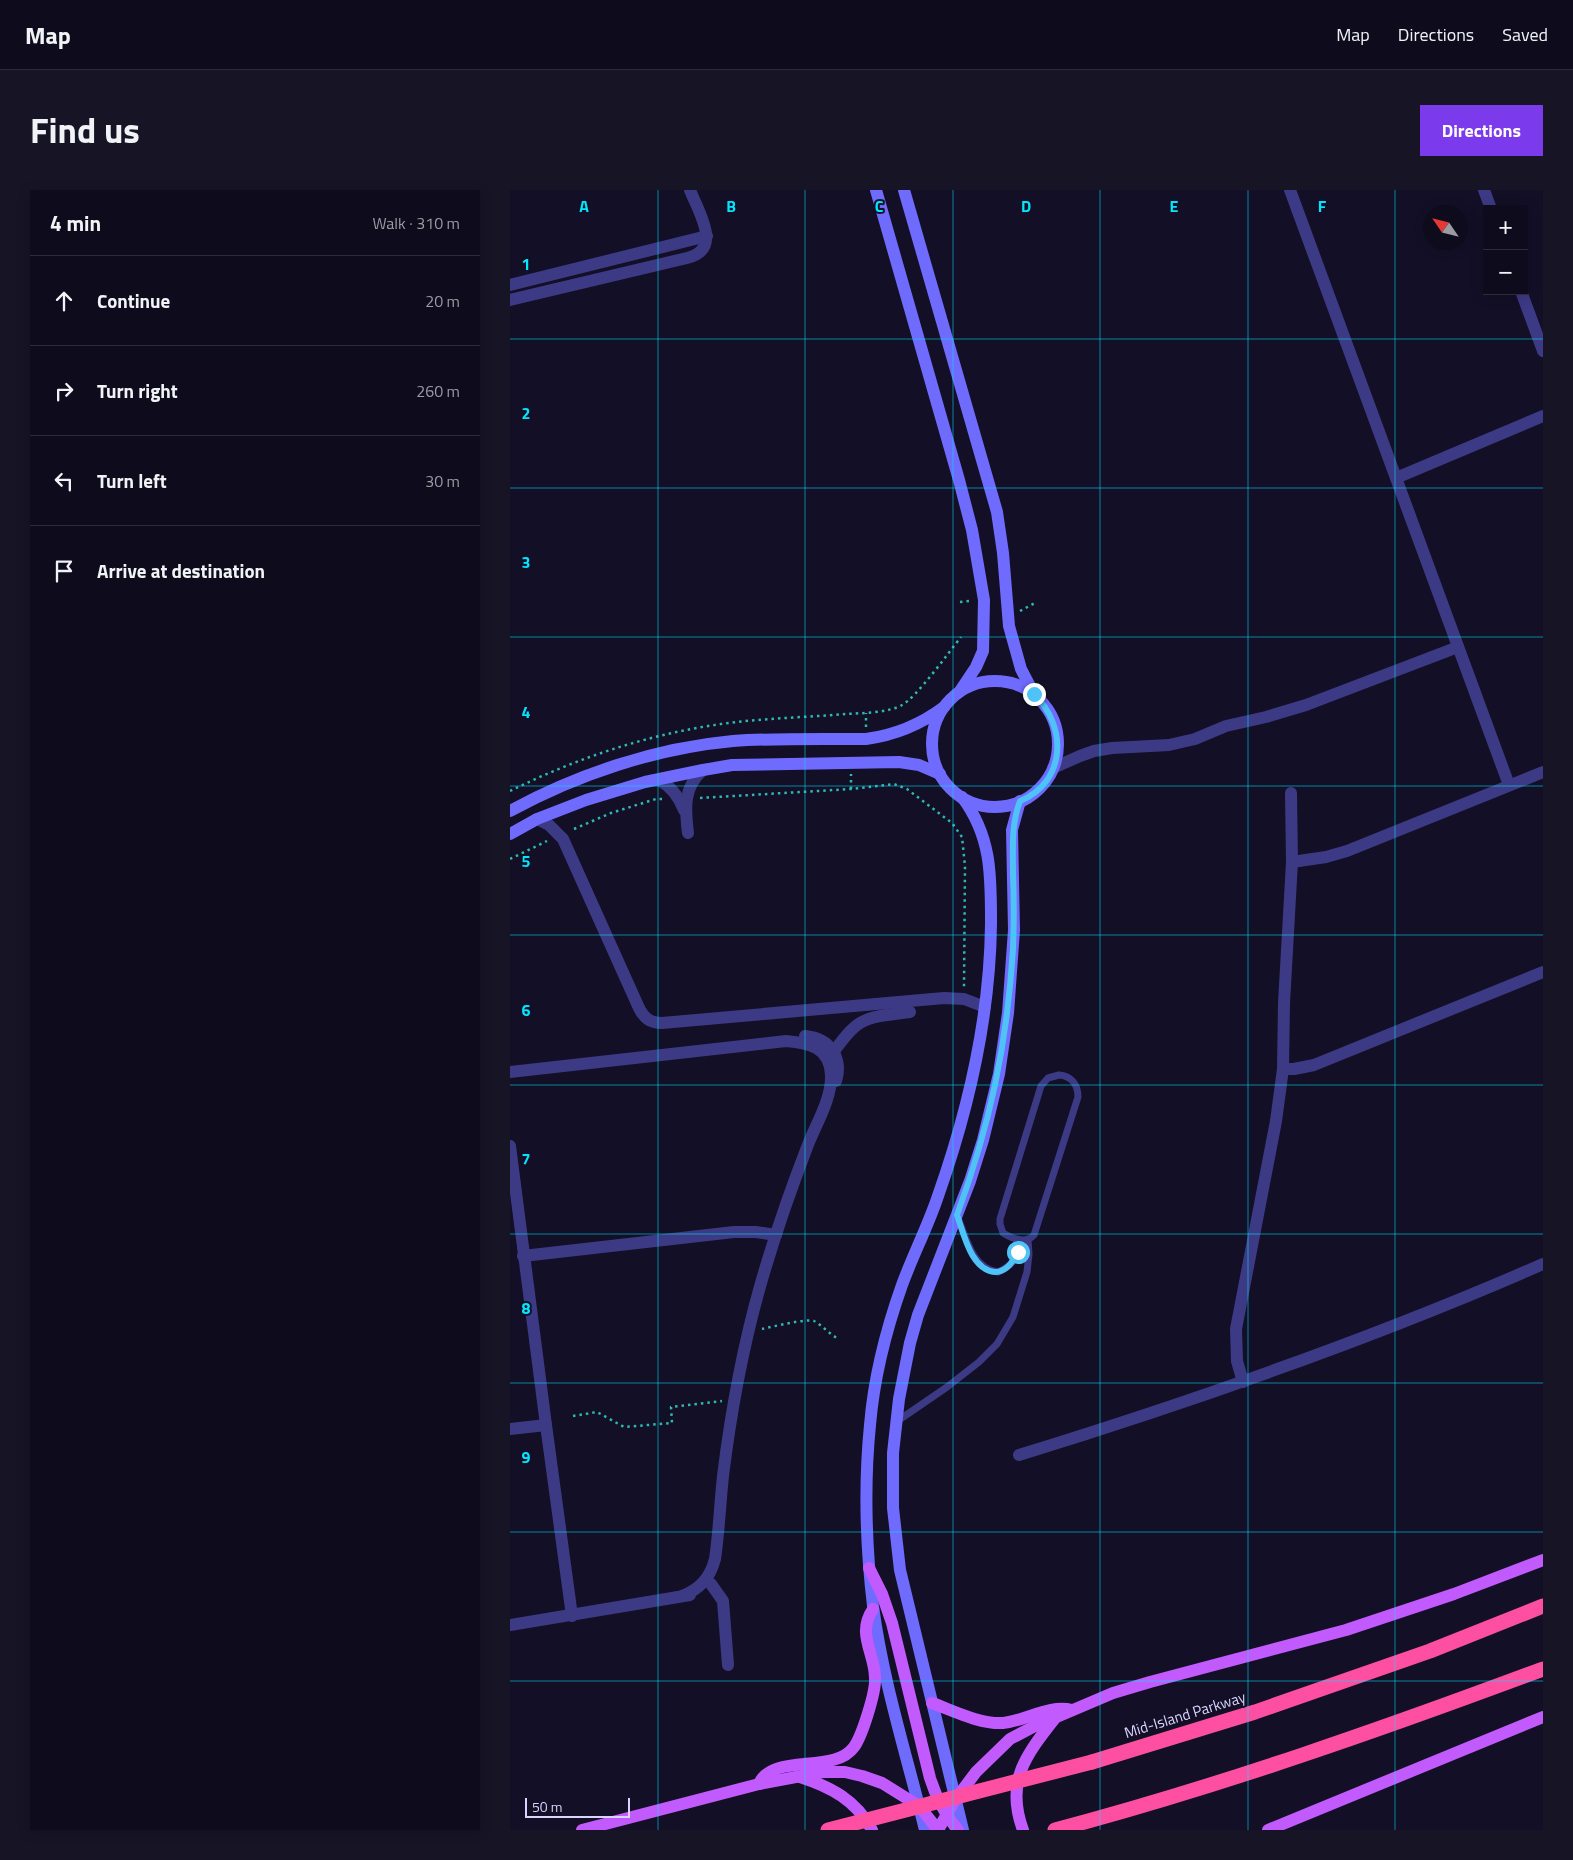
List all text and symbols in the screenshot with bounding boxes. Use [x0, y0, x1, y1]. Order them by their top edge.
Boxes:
text: Map [25, 17, 71, 53]
text: Map [1336, 21, 1370, 48]
text: Directions [1398, 21, 1474, 48]
text: Saved [1502, 21, 1548, 48]
text: Find us [30, 103, 140, 157]
button: Directions [1420, 105, 1543, 156]
text: A [579, 194, 589, 218]
text: B [726, 194, 736, 218]
text: C [875, 194, 884, 218]
text: D [1021, 194, 1031, 218]
text: E [1170, 194, 1179, 218]
text: F [1318, 194, 1327, 218]
north arrow [1423, 205, 1468, 250]
map controls [1483, 205, 1528, 295]
button: + [1483, 205, 1528, 250]
text: 4 min [50, 207, 101, 239]
text: Walk · 310 m [372, 211, 460, 235]
button: − [1483, 250, 1528, 295]
text: 1 [522, 252, 530, 276]
text: Continue [97, 286, 170, 315]
icon: ahead [50, 287, 78, 315]
text: 20 m [425, 289, 460, 313]
text: Turn right [97, 376, 178, 405]
icon: right [50, 377, 78, 405]
text: 260 m [416, 379, 460, 403]
text: 2 [522, 401, 530, 425]
text: Turn left [97, 466, 167, 495]
icon: left [50, 467, 78, 495]
text: 30 m [425, 469, 460, 493]
text: 3 [522, 550, 530, 574]
text: Arrive at destination [97, 556, 265, 585]
icon: arrive [50, 557, 78, 585]
route end [1023, 683, 1046, 706]
text: 4 [522, 700, 531, 724]
text: 5 [522, 849, 531, 873]
text: 6 [522, 998, 531, 1022]
text: 7 [522, 1147, 530, 1171]
route start [1007, 1241, 1030, 1264]
text: 8 [522, 1296, 531, 1320]
text: 9 [522, 1445, 531, 1469]
street label: Mid-Island Parkway [1121, 1685, 1249, 1744]
scale bar [525, 1795, 630, 1818]
text: 50 m [532, 1796, 562, 1817]

